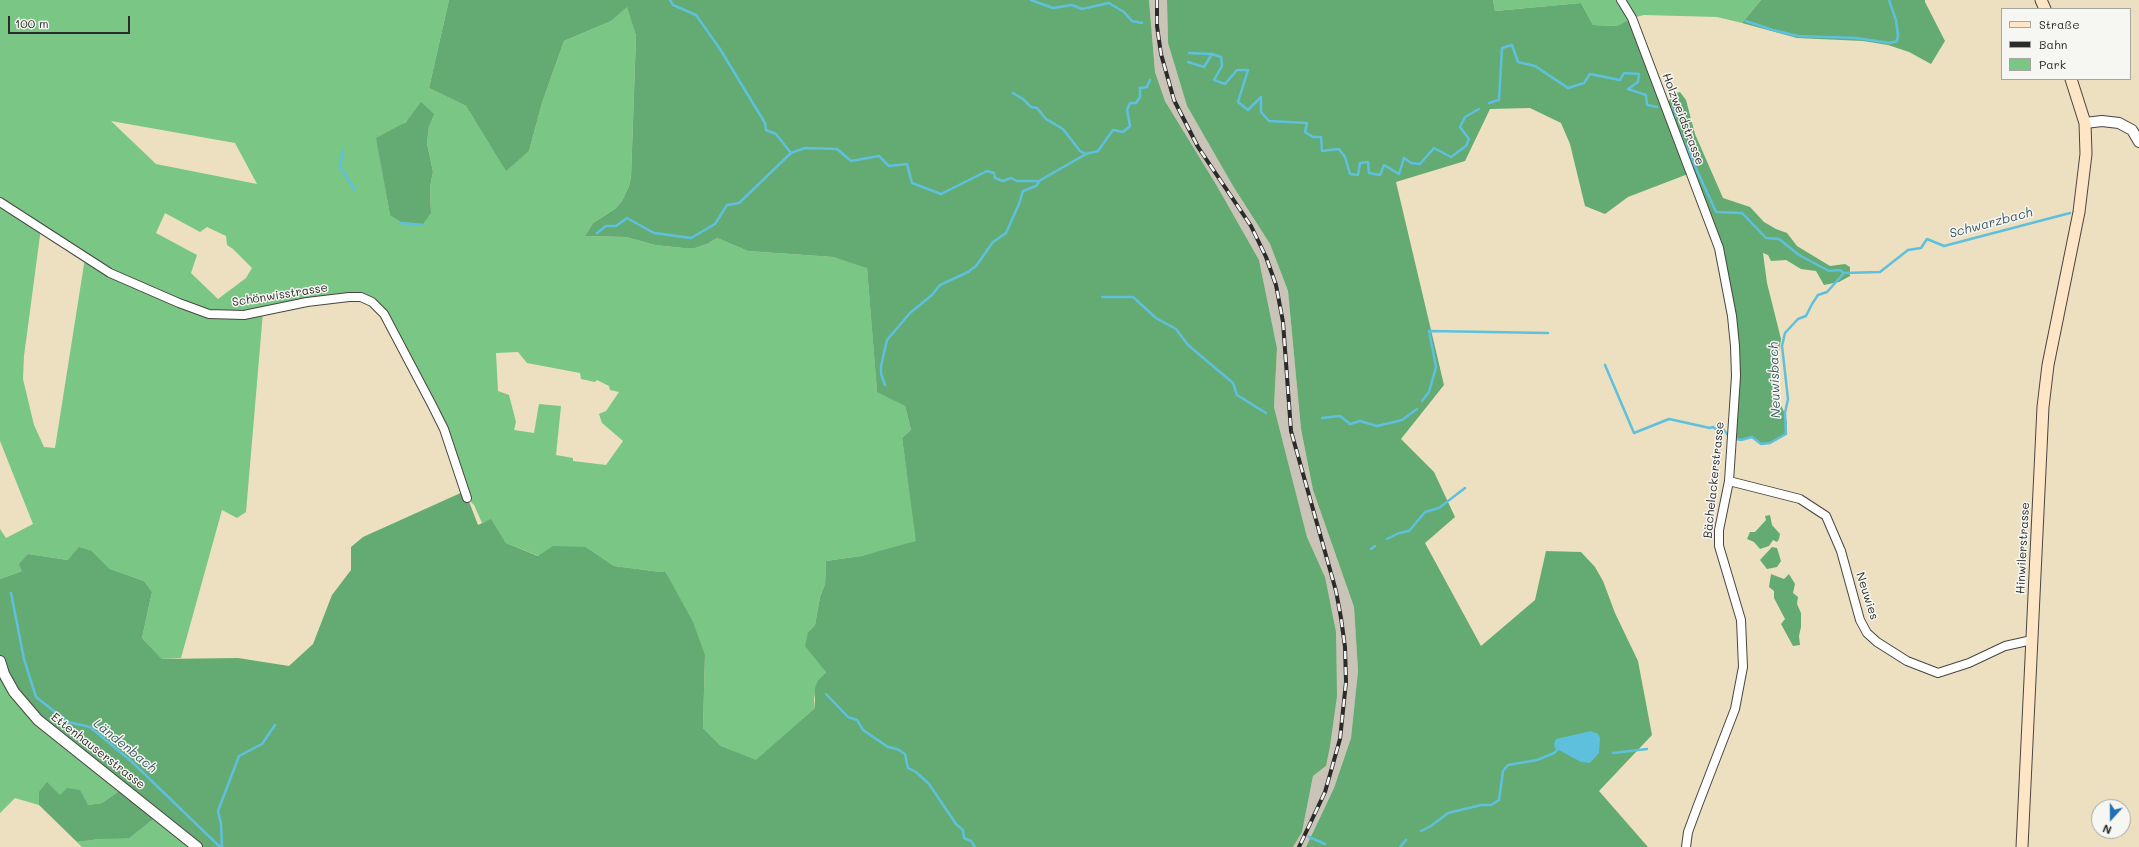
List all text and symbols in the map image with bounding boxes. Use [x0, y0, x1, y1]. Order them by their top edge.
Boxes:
scale bar [10, 8, 132, 34]
legend [2001, 8, 2131, 80]
text: 100 m [15, 15, 49, 31]
text: Straße [2039, 16, 2080, 32]
text: Bahn [2039, 36, 2067, 52]
text: Park [2039, 56, 2066, 72]
street label: Holzweidstrasse [1659, 71, 1707, 167]
water label: Schwarzbach [1948, 204, 2034, 242]
street label: Schönwisstrasse [231, 280, 329, 310]
water label: Neuwisbach [1766, 342, 1784, 418]
street label: Bächelackerstrasse [1701, 421, 1727, 539]
street label: Hinwilerstrasse [2013, 502, 2033, 594]
street label: Neuwies [1853, 570, 1881, 622]
street label: Ettenhauserstrasse [48, 710, 148, 792]
water label: Ländenbach [90, 716, 160, 776]
north arrow [2091, 799, 2131, 839]
text: N [2100, 821, 2113, 838]

